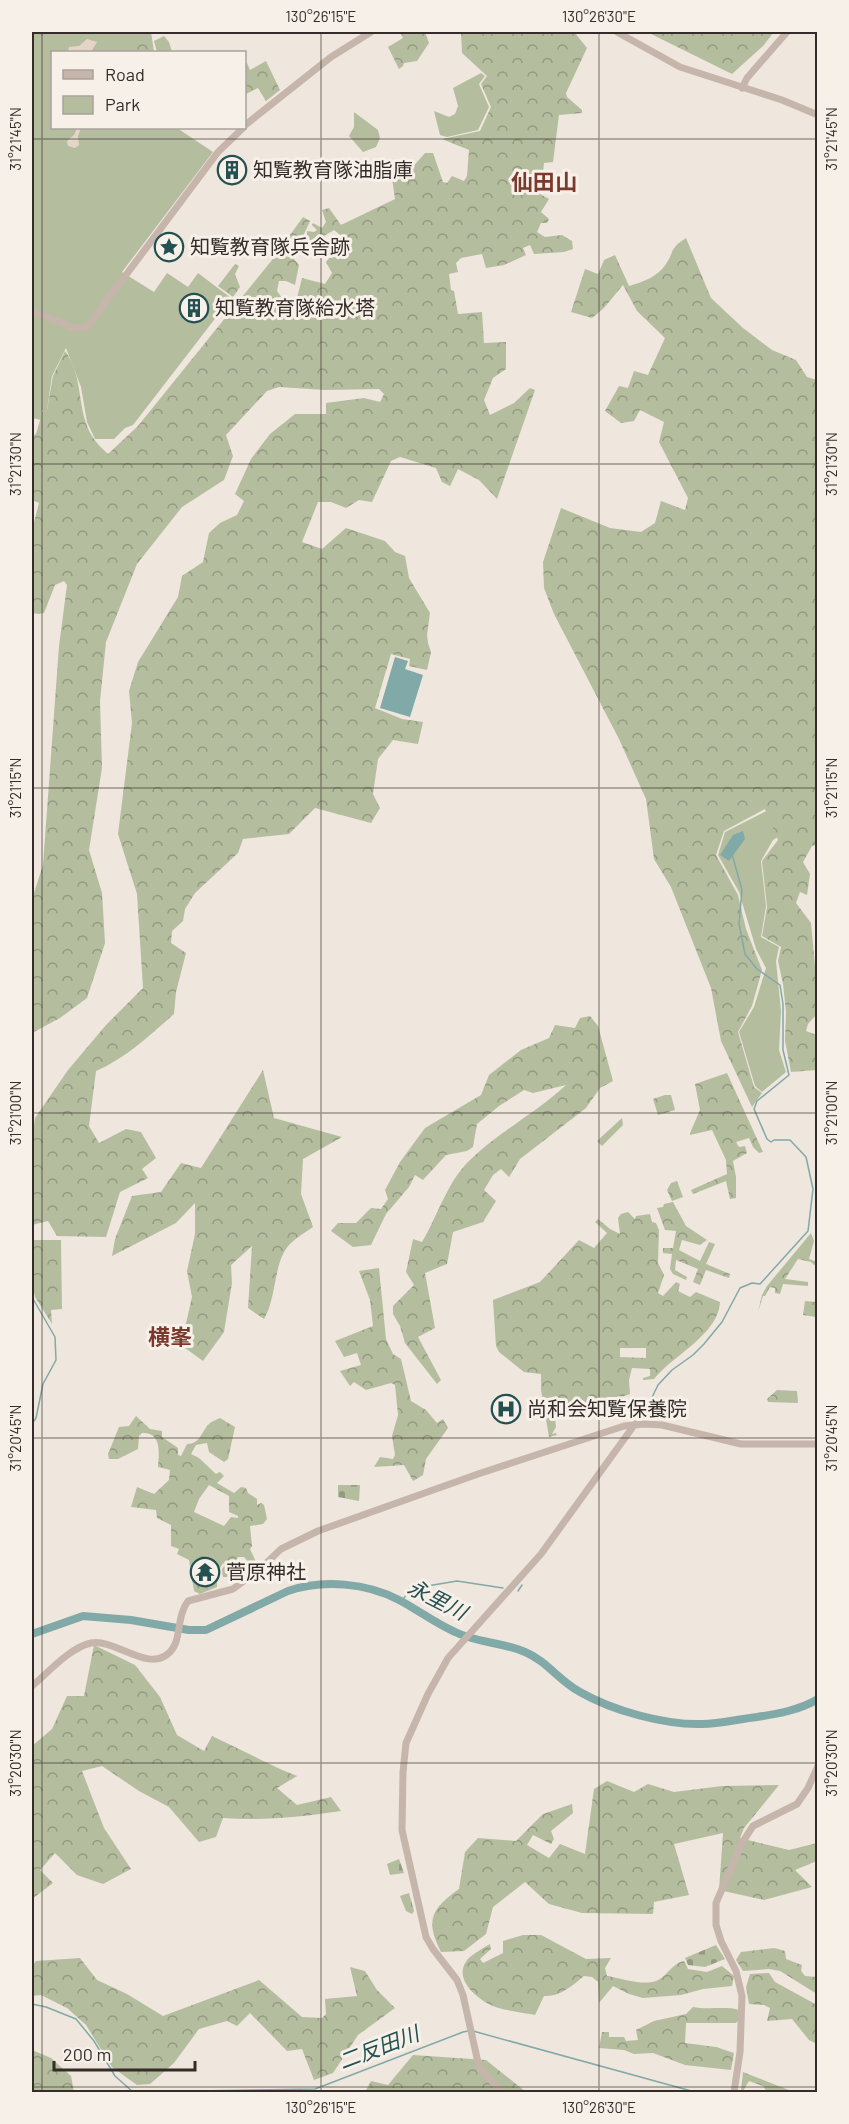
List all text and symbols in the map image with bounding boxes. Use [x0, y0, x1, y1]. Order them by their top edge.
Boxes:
text: 130°26'15"E [286, 7, 356, 25]
text: 130°26'30"E [562, 7, 636, 25]
legend [51, 51, 246, 129]
text: Road [105, 63, 145, 85]
text: Park [105, 93, 140, 115]
text: 31°21'45"N [6, 107, 24, 171]
text: 31°21'45"N [822, 107, 840, 171]
building icon: 知覧教育隊油脂庫 [216, 154, 248, 186]
place label: 知覧教育隊油脂庫 [253, 157, 413, 181]
district label: 仙田山 [511, 168, 577, 194]
place icon: 知覧教育隊兵舎跡 [153, 231, 185, 263]
place label: 知覧教育隊兵舎跡 [190, 234, 350, 258]
building icon: 知覧教育隊給水塔 [178, 292, 210, 324]
place label: 知覧教育隊給水塔 [215, 295, 375, 319]
text: 31°21'30"N [6, 432, 24, 496]
text: 31°21'30"N [822, 432, 840, 496]
text: 31°21'15"N [6, 758, 24, 818]
text: 31°21'15"N [822, 758, 840, 818]
text: 31°21'00"N [6, 1081, 24, 1145]
text: 31°21'00"N [822, 1081, 840, 1145]
district label: 横峯 [148, 1323, 192, 1349]
hospital icon: 尚和会知覧保養院 [490, 1393, 522, 1425]
place label: 尚和会知覧保養院 [527, 1396, 687, 1420]
text: 31°20'45"N [6, 1404, 24, 1472]
text: 31°20'45"N [822, 1404, 840, 1472]
temple icon: 菅原神社 [189, 1556, 221, 1588]
place label: 菅原神社 [226, 1559, 306, 1583]
water label: 永里川 [404, 1573, 473, 1625]
text: 31°20'30"N [6, 1729, 24, 1797]
text: 31°20'30"N [822, 1729, 840, 1797]
water label: 二反田川 [335, 2019, 424, 2073]
scale bar [54, 2034, 195, 2072]
text: 200 m [63, 2043, 111, 2065]
text: 130°26'15"E [286, 2098, 356, 2116]
text: 130°26'30"E [562, 2098, 636, 2116]

